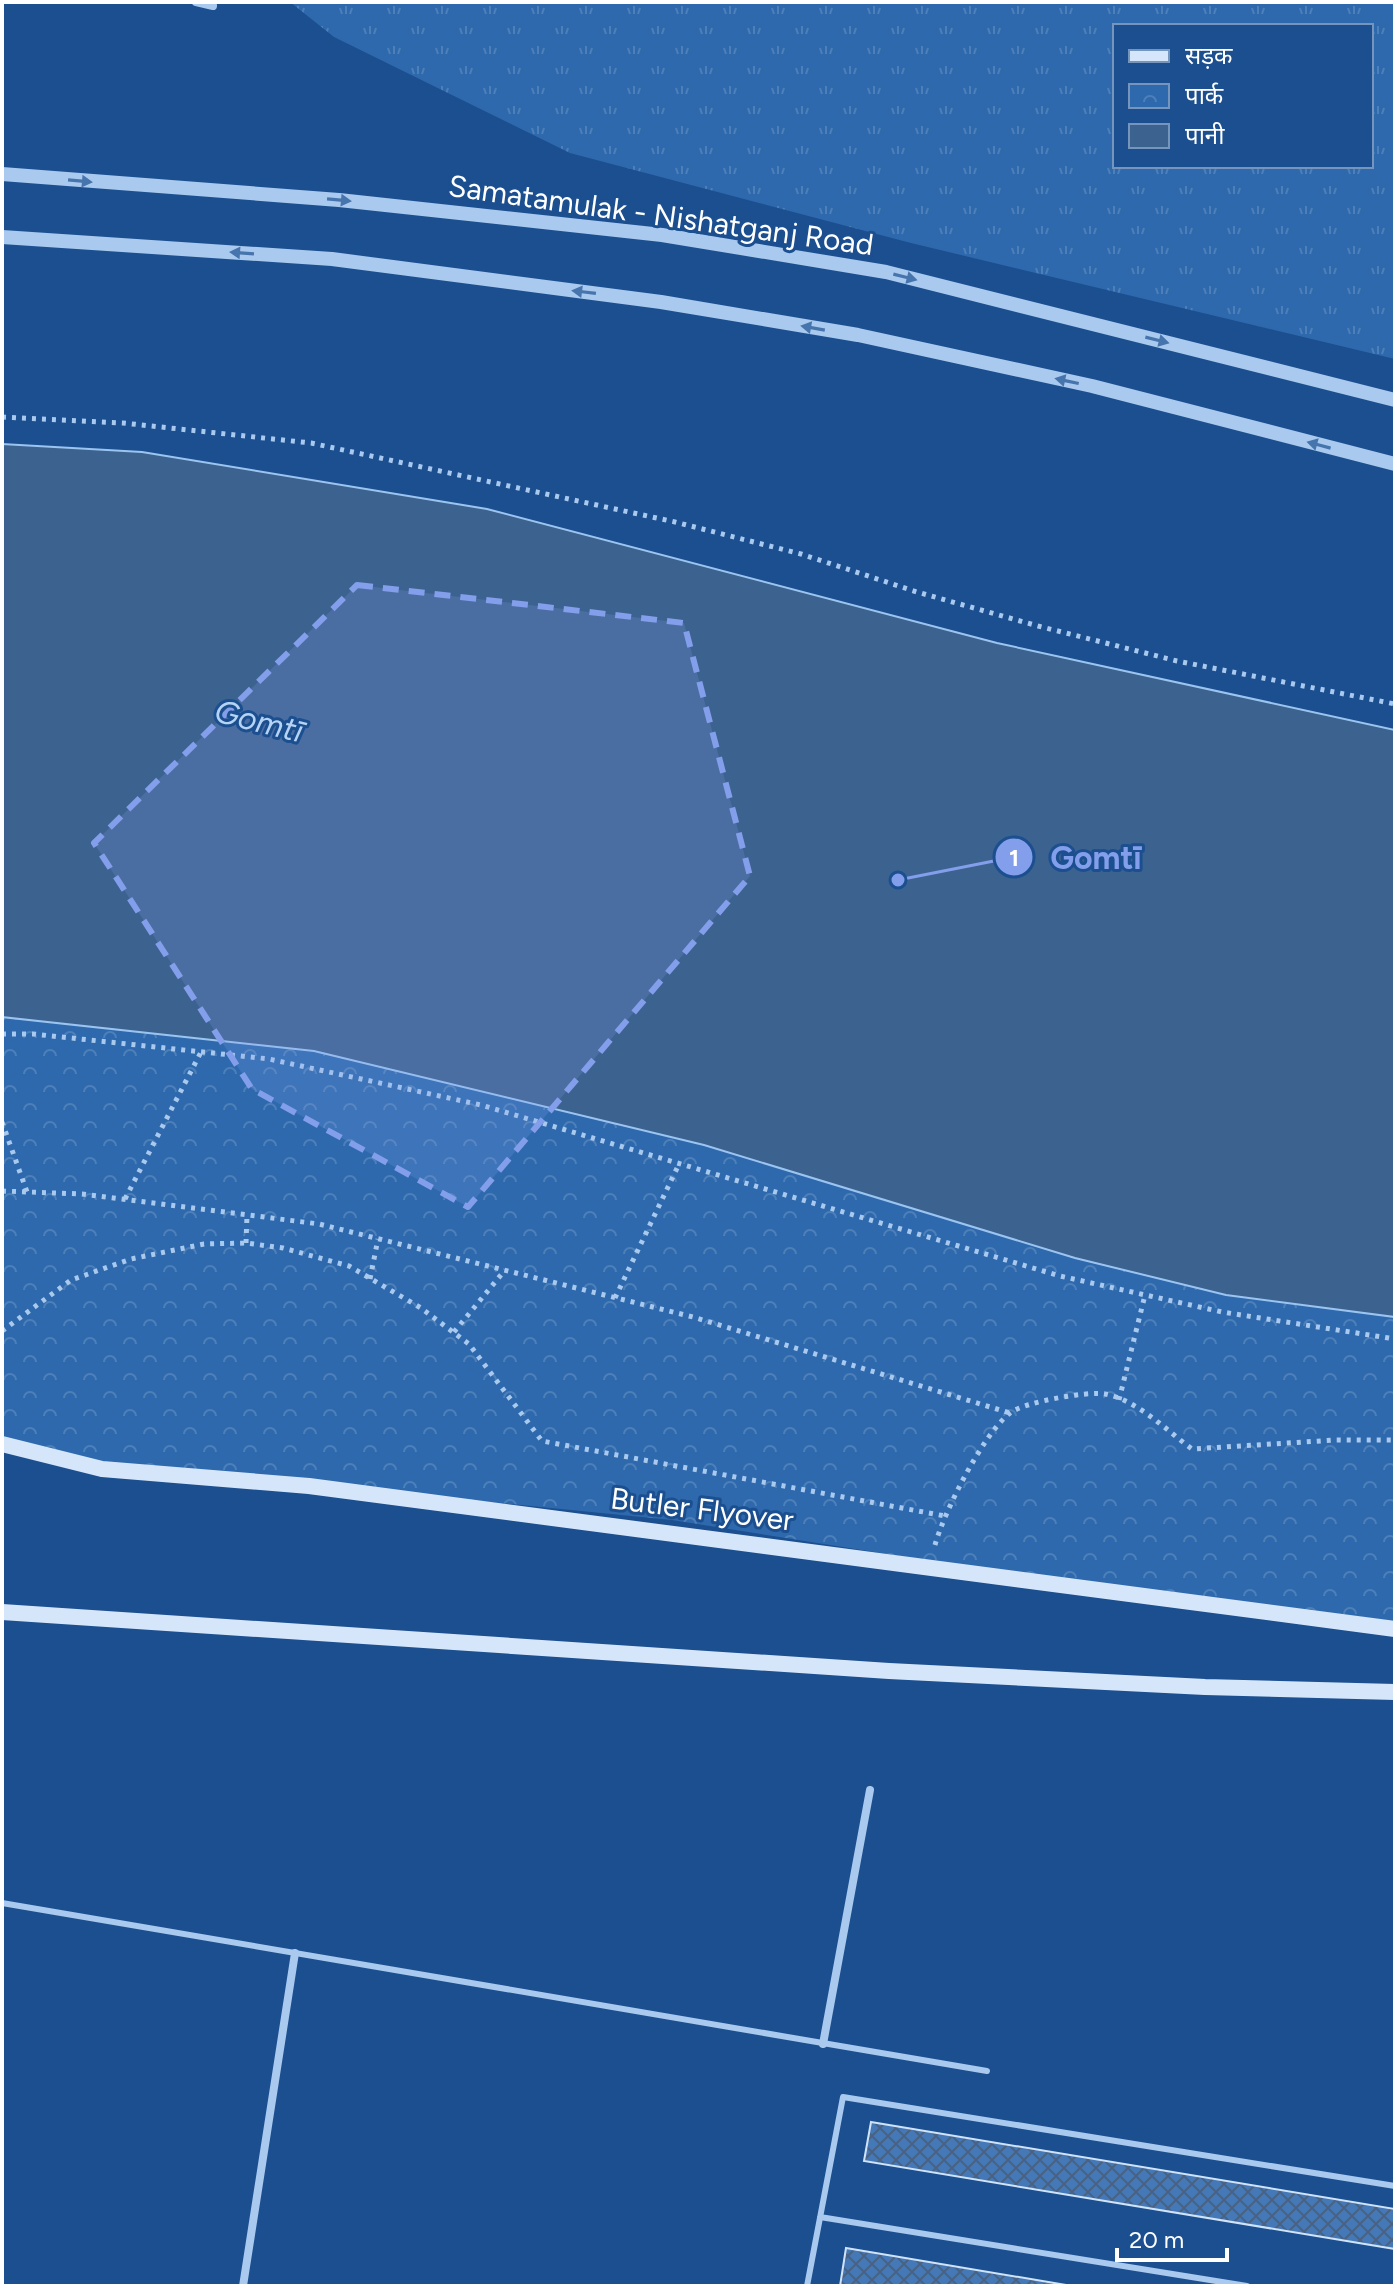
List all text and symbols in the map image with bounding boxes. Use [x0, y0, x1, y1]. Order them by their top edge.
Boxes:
legend [1113, 24, 1373, 168]
text: सड़क [1185, 41, 1233, 70]
text: पार्क [1185, 81, 1224, 110]
text: पानी [1185, 121, 1225, 150]
street label: Samatamulak - Nishatganj Road [446, 167, 876, 263]
one-way arrow [68, 175, 93, 188]
one-way arrow [327, 194, 352, 207]
one-way arrow [229, 246, 254, 259]
one-way arrow [892, 271, 917, 283]
one-way arrow [571, 285, 596, 298]
one-way arrow [800, 321, 825, 333]
one-way arrow [1144, 335, 1169, 347]
one-way arrow [1055, 374, 1080, 387]
one-way arrow [1307, 439, 1332, 451]
water label: Gomtī [211, 692, 310, 751]
callout: Gomtī [994, 829, 1158, 885]
text: Gomtī [1050, 839, 1142, 877]
text: 1 [1009, 843, 1019, 872]
street label: Butler Flyover [608, 1479, 796, 1539]
scale bar [1117, 2212, 1227, 2262]
text: 20 m [1129, 2225, 1184, 2254]

